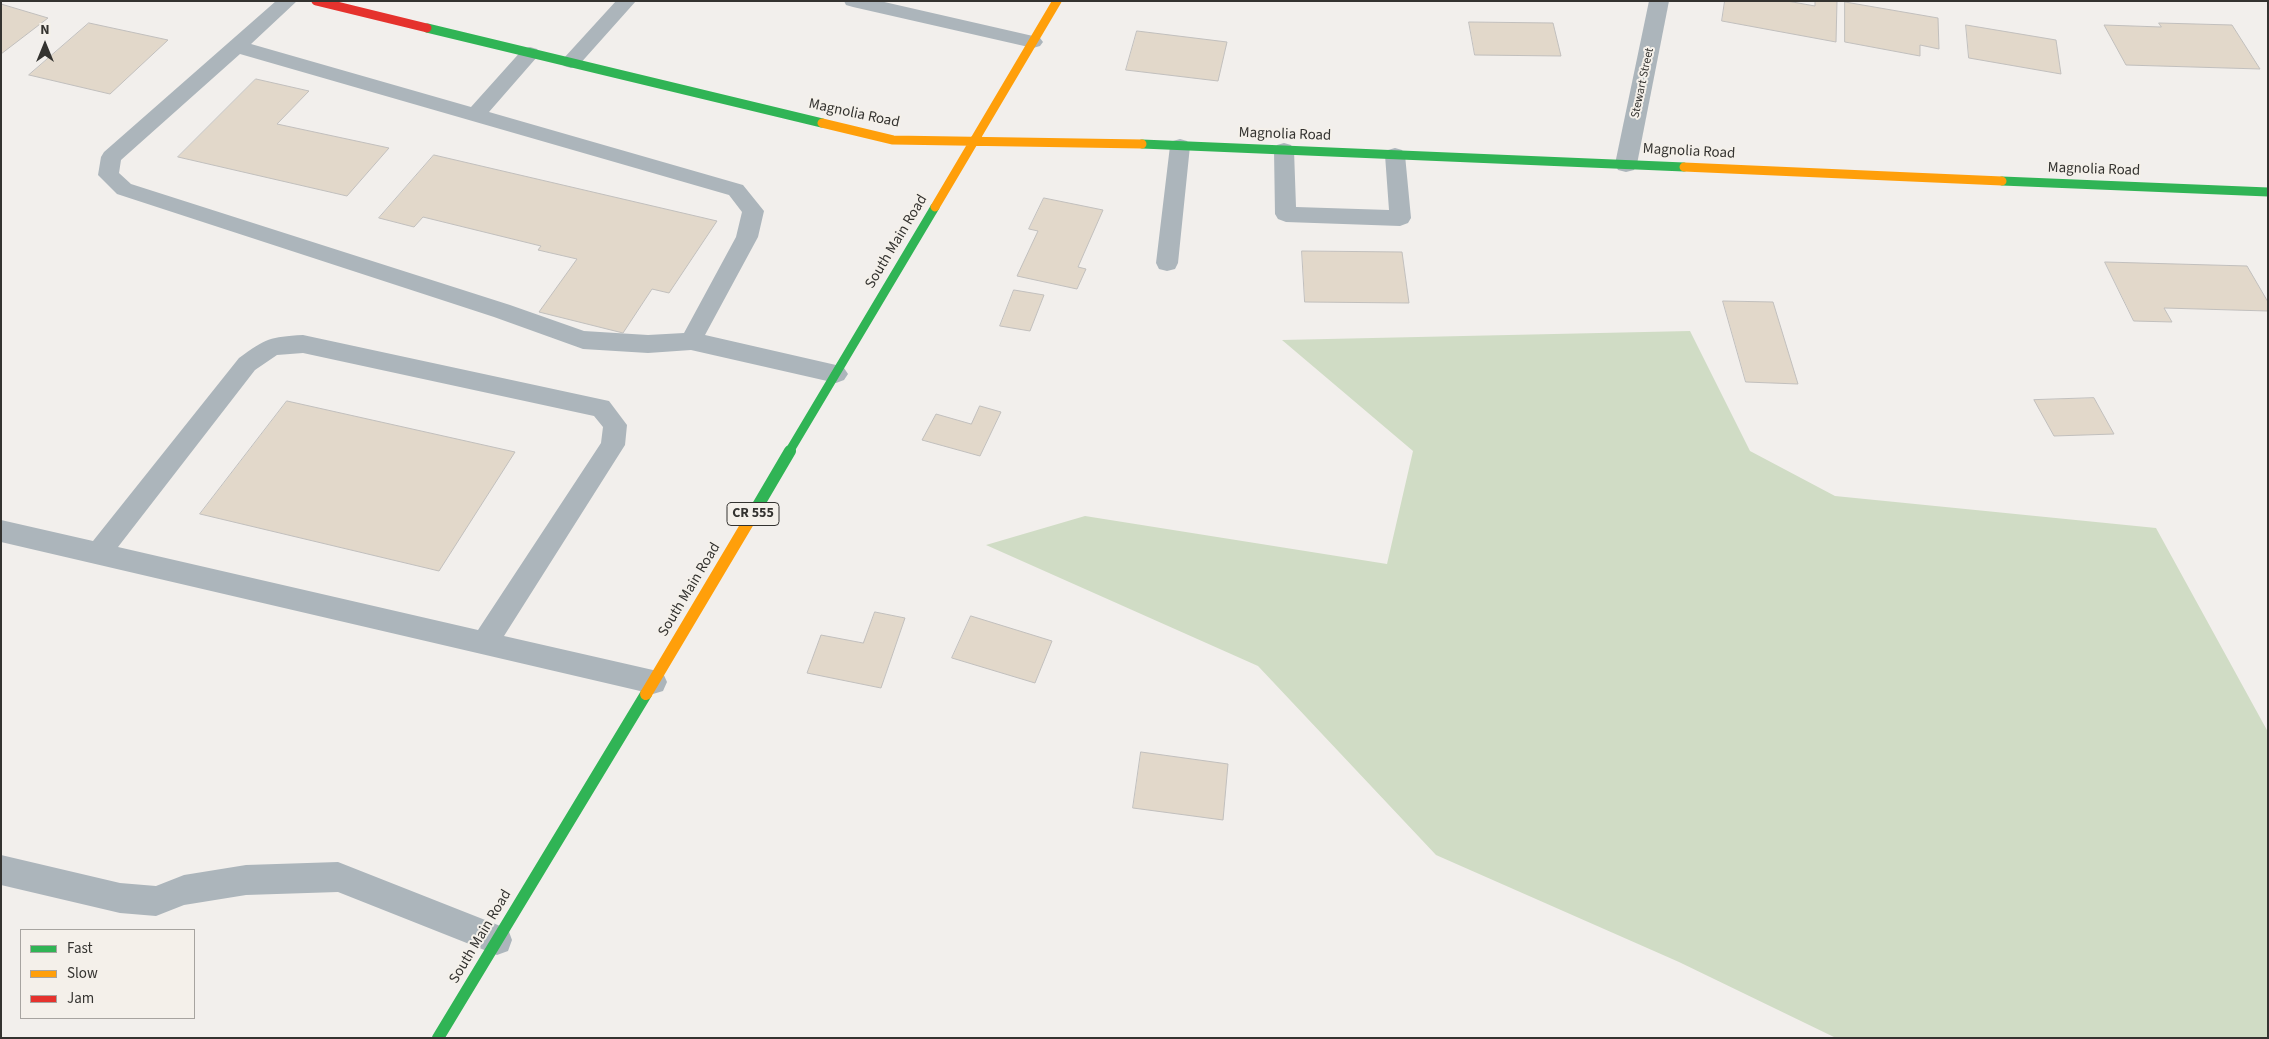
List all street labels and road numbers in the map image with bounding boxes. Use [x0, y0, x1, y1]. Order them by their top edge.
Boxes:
street label: Stewart Street [1629, 47, 1657, 119]
street label: Magnolia Road [807, 96, 901, 132]
street label: Magnolia Road [1238, 124, 1332, 146]
street label: Magnolia Road [1642, 141, 1736, 163]
street label: Magnolia Road [2047, 159, 2141, 181]
street label: South Main Road [862, 192, 932, 292]
road number: CR 555 [727, 502, 779, 526]
street label: South Main Road [655, 540, 725, 640]
street label: South Main Road [446, 887, 516, 987]

